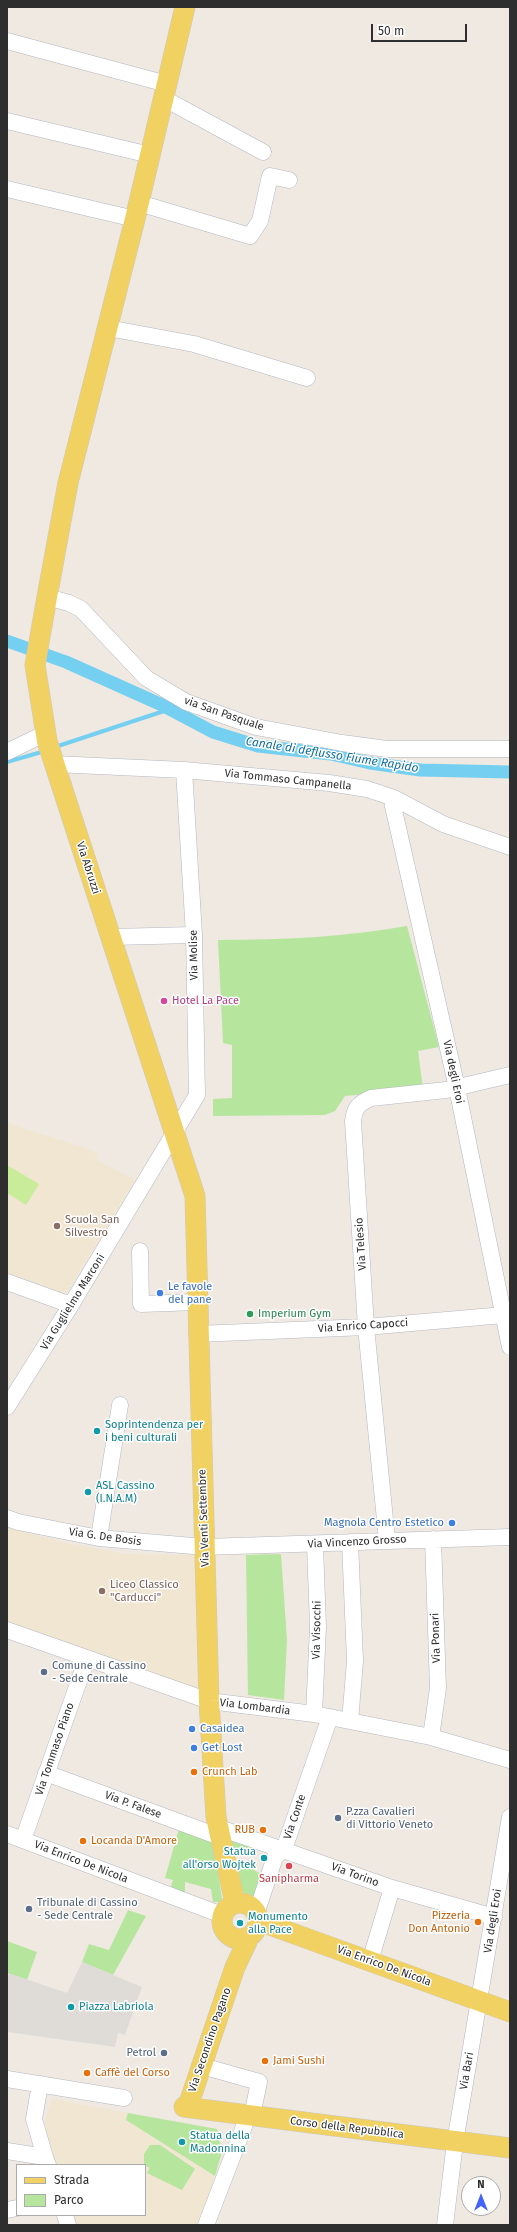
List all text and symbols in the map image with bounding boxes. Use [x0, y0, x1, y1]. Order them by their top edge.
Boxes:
scale bar [373, 16, 469, 42]
text: 50 m [378, 24, 404, 38]
street label: via San Pasquale [182, 694, 266, 734]
water label: Canale di deflusso Fiume Rapido [245, 734, 419, 776]
street label: Via Tommaso Campanella [224, 767, 352, 793]
street label: Via Abruzzi [73, 840, 103, 896]
street label: Via Molise [187, 930, 201, 980]
place label: Hotel La Pace [172, 994, 239, 1008]
marker: Hotel La Pace [159, 996, 169, 1006]
street label: Via degli Eroi [440, 1039, 466, 1105]
place label: Scuola San Silvestro [65, 1213, 119, 1239]
street label: Via Telesio [353, 1217, 369, 1271]
marker: Scuola San Silvestro [52, 1221, 62, 1231]
street label: Via Guglielmo Marconi [38, 1251, 108, 1353]
place label: Le favole del pane [168, 1280, 212, 1306]
marker: Le favole del pane [155, 1288, 165, 1298]
place label: Imperium Gym [258, 1307, 331, 1321]
marker: Imperium Gym [245, 1309, 255, 1319]
street label: Via Enrico Capocci [317, 1316, 409, 1336]
place label: Soprintendenza per i beni culturali [105, 1418, 203, 1444]
marker: Soprintendenza per i beni culturali [92, 1426, 102, 1436]
street label: Via Venti Settembre [196, 1469, 212, 1567]
place label: ASL Cassino (I.N.A.M) [96, 1479, 155, 1505]
marker: ASL Cassino (I.N.A.M) [83, 1487, 93, 1497]
place label: Magnola Centro Estetico [324, 1516, 444, 1530]
marker: Magnola Centro Estetico [447, 1518, 457, 1528]
street label: Via G. De Bosis [68, 1525, 142, 1549]
street label: Via Vincenzo Grosso [307, 1533, 407, 1551]
place label: Liceo Classico "Carducci" [110, 1578, 179, 1604]
marker: Liceo Classico "Carducci" [97, 1586, 107, 1596]
street label: Via Visocchi [310, 1601, 324, 1659]
street label: Via Ponari [429, 1613, 443, 1663]
place label: Comune di Cassino - Sede Centrale [52, 1659, 146, 1685]
marker: Comune di Cassino - Sede Centrale [39, 1667, 49, 1677]
street label: Via Lombardia [219, 1696, 291, 1718]
street label: Via Tommaso Piano [33, 1701, 77, 1797]
place label: Casaidea [200, 1722, 244, 1736]
marker: Casaidea [187, 1724, 197, 1734]
place label: Get Lost [202, 1741, 243, 1755]
marker: Get Lost [189, 1743, 199, 1753]
place label: Crunch Lab [202, 1765, 258, 1779]
marker: Crunch Lab [189, 1767, 199, 1777]
street label: Via P. Falese [103, 1789, 163, 1821]
street label: Via Conte [281, 1793, 309, 1841]
place label: P.zza Cavalieri di Vittorio Veneto [346, 1805, 433, 1831]
marker: P.zza Cavalieri di Vittorio Veneto [333, 1813, 343, 1823]
place label: RUB [234, 1823, 255, 1837]
marker: RUB [258, 1825, 268, 1835]
place label: Locanda D'Amore [91, 1834, 177, 1848]
marker: Locanda D'Amore [78, 1836, 88, 1846]
street label: Via Enrico De Nicola [32, 1838, 130, 1886]
place label: Statua all'orso Wojtek [183, 1845, 256, 1871]
marker: Statua all'orso Wojtek [259, 1853, 269, 1863]
street label: Via Torino [329, 1860, 381, 1890]
marker: Sanipharma [284, 1861, 294, 1871]
place label: Sanipharma [259, 1872, 319, 1886]
street label: Via degli Eroi [481, 1888, 505, 1954]
place label: Tribunale di Cassino - Sede Centrale [37, 1896, 138, 1922]
marker: Tribunale di Cassino - Sede Centrale [24, 1904, 34, 1914]
place label: Pizzeria Don Antonio [408, 1909, 470, 1935]
place label: Monumento alla Pace [248, 1910, 308, 1936]
marker: Pizzeria Don Antonio [473, 1917, 483, 1927]
marker: Monumento alla Pace [235, 1918, 245, 1928]
street label: Via Enrico De Nicola [335, 1943, 433, 1989]
street label: Via Secondino Pagano [186, 1986, 234, 2094]
place label: Piazza Labriola [79, 2000, 154, 2014]
marker: Piazza Labriola [66, 2002, 76, 2012]
place label: Petrol [126, 2046, 156, 2060]
marker: Petrol [159, 2048, 169, 2058]
street label: Via Bari [457, 2051, 477, 2091]
place label: Jami Sushi [273, 2054, 325, 2068]
marker: Jami Sushi [260, 2056, 270, 2066]
place label: Caffè del Corso [95, 2066, 170, 2080]
marker: Caffè del Corso [82, 2068, 92, 2078]
street label: Corso della Repubblica [289, 2114, 405, 2142]
place label: Statua della Madonnina [190, 2129, 250, 2155]
marker: Statua della Madonnina [177, 2137, 187, 2147]
legend [16, 2164, 146, 2216]
text: Strada [54, 2173, 89, 2187]
north arrow [461, 2176, 501, 2216]
text: N [477, 2178, 485, 2191]
text: Parco [54, 2193, 84, 2207]

